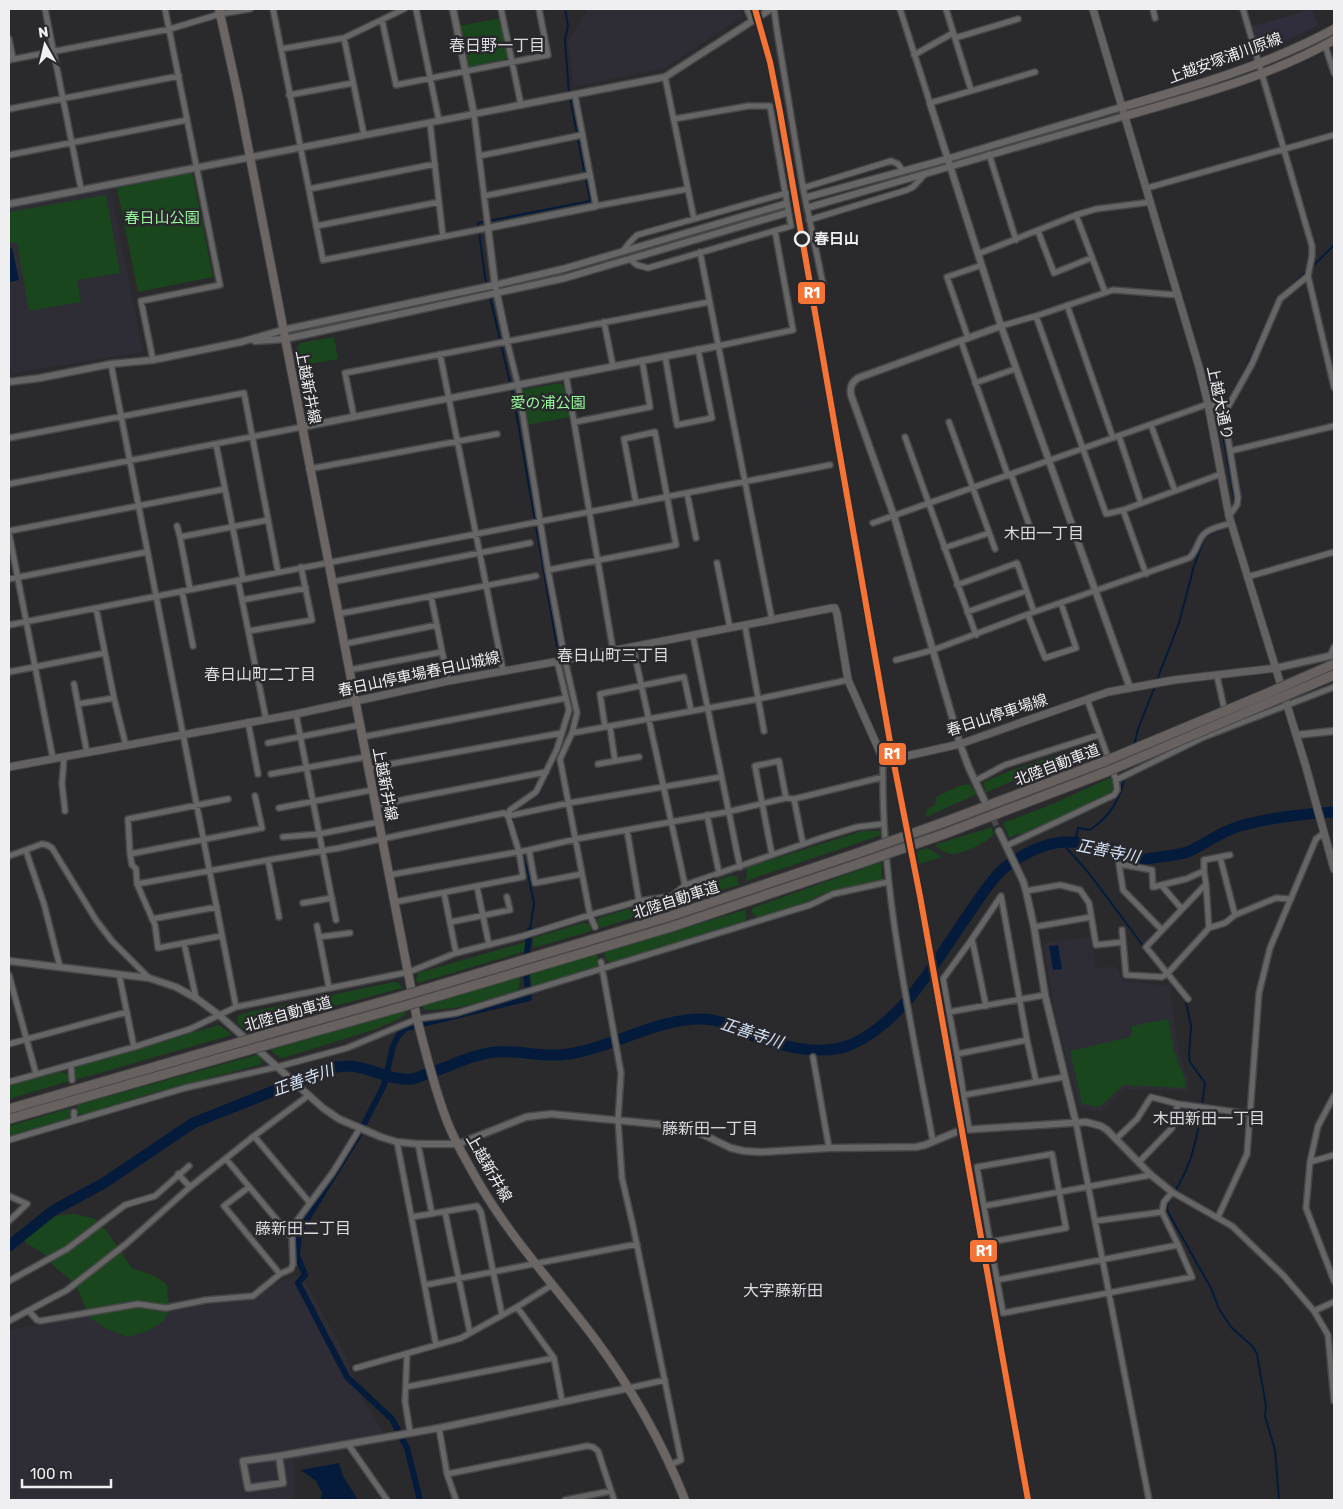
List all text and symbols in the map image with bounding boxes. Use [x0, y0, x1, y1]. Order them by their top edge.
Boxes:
north arrow [20, 20, 70, 70]
text: N [37, 24, 49, 42]
street label: 上越安塚浦川原線 [1166, 29, 1284, 87]
district label: 春日野一丁目 [449, 36, 545, 55]
park label: 春日山公園 [124, 209, 200, 227]
place label: 春日山 [814, 230, 859, 248]
marker: 春日山 [794, 231, 810, 247]
line badge: R1 [797, 281, 826, 305]
text: R1 [804, 285, 820, 302]
street label: 上越新井線 [292, 348, 324, 426]
street label: 上越大通り [1203, 364, 1237, 442]
park label: 愛の浦公園 [510, 394, 586, 412]
district label: 木田一丁目 [1004, 524, 1084, 543]
district label: 春日山町三丁目 [557, 646, 669, 665]
street label: 春日山停車場春日山城線 [336, 648, 502, 700]
district label: 春日山町二丁目 [204, 665, 316, 684]
street label: 春日山停車場線 [944, 690, 1050, 740]
street label: 北陸自動車道 [1012, 740, 1102, 790]
line badge: R1 [878, 742, 907, 766]
street label: 上越新井線 [369, 745, 401, 823]
text: R1 [884, 746, 900, 763]
water label: 正善寺川 [1075, 836, 1143, 867]
street label: 北陸自動車道 [630, 878, 722, 922]
street label: 北陸自動車道 [242, 993, 334, 1035]
water label: 正善寺川 [719, 1014, 787, 1053]
water label: 正善寺川 [270, 1059, 338, 1100]
district label: 木田新田一丁目 [1153, 1109, 1265, 1128]
district label: 藤新田一丁目 [662, 1119, 758, 1138]
street label: 上越新井線 [462, 1131, 516, 1205]
district label: 藤新田二丁目 [255, 1219, 351, 1238]
line badge: R1 [969, 1239, 998, 1263]
text: R1 [976, 1243, 992, 1260]
district label: 大字藤新田 [743, 1281, 823, 1300]
scale bar [22, 1456, 111, 1488]
text: 100 m [30, 1465, 72, 1483]

